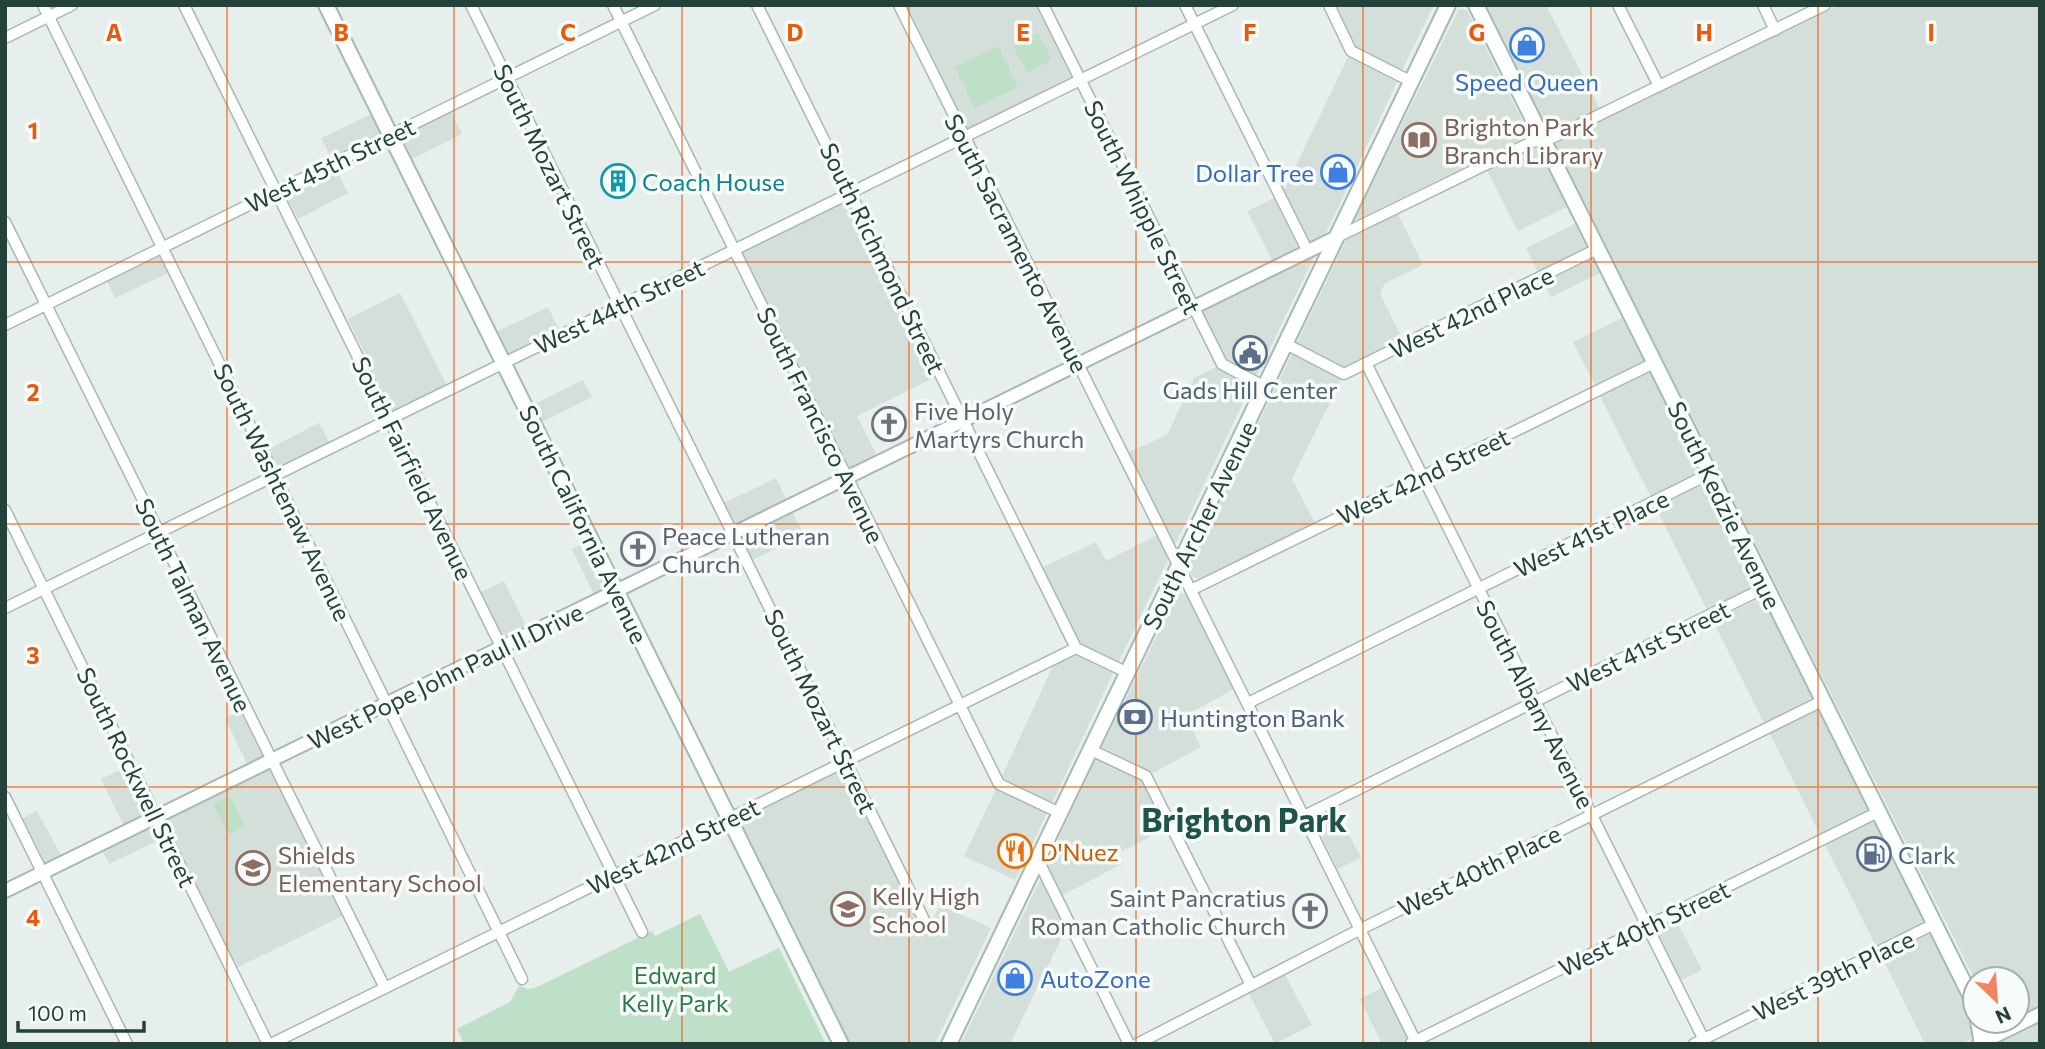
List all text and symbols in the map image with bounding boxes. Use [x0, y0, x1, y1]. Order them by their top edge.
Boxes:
text: A [106, 18, 123, 46]
text: B [333, 18, 349, 46]
text: C [560, 18, 576, 46]
text: D [787, 18, 804, 46]
text: E [1016, 18, 1030, 46]
text: F [1243, 18, 1257, 46]
text: G [1469, 18, 1485, 46]
text: H [1695, 18, 1713, 46]
text: I [1927, 18, 1935, 46]
shop icon: Speed Queen [1508, 26, 1546, 64]
street label: South Mozart Street [488, 59, 612, 273]
place label: Speed Queen [1455, 67, 1599, 96]
street label: South Whipple Street [1079, 95, 1207, 319]
street label: South Sacramento Avenue [939, 109, 1095, 377]
street label: West 45th Street [241, 111, 420, 219]
place label: Brighton Park Branch Library [1444, 112, 1603, 169]
text: 1 [28, 116, 38, 144]
library icon: Brighton Park Branch Library [1400, 121, 1438, 159]
street label: South Richmond Street [814, 138, 952, 378]
shop icon: Dollar Tree [1319, 153, 1357, 191]
place label: Dollar Tree [1195, 158, 1314, 187]
building icon: Coach House [599, 162, 637, 200]
place label: Coach House [642, 167, 785, 196]
street label: West 44th Street [529, 252, 709, 360]
street label: West 42nd Place [1384, 260, 1558, 364]
street label: South Francisco Avenue [751, 302, 891, 548]
public building icon: Gads Hill Center [1231, 334, 1269, 372]
street label: South Fairfield Avenue [346, 352, 480, 584]
street label: South Washtenaw Avenue [208, 359, 358, 625]
place label: Gads Hill Center [1162, 375, 1338, 404]
text: 2 [26, 378, 40, 406]
place label: Five Holy Martyrs Church [914, 396, 1084, 453]
street label: South Kedzie Avenue [1662, 397, 1788, 613]
street label: South California Avenue [514, 400, 654, 648]
church icon: Five Holy Martyrs Church [870, 405, 908, 443]
street label: South Archer Avenue [1136, 416, 1262, 634]
street label: West 42nd Street [1332, 422, 1514, 530]
street label: West 41st Place [1509, 483, 1673, 583]
street label: South Talman Avenue [130, 494, 258, 716]
place label: Peace Lutheran Church [662, 521, 830, 578]
church icon: Peace Lutheran Church [619, 530, 657, 568]
street label: West 41st Street [1562, 594, 1734, 698]
street label: South Albany Avenue [1471, 595, 1601, 813]
street label: West Pope John Paul II Drive [303, 597, 587, 755]
street label: South Mozart Street [759, 604, 883, 818]
text: 3 [26, 641, 40, 669]
street label: South Rockwell Street [71, 663, 203, 892]
bank icon: Huntington Bank [1116, 698, 1154, 736]
place label: Huntington Bank [1160, 703, 1345, 732]
street label: West 42nd Street [582, 792, 764, 900]
district label: Brighton Park [1141, 799, 1347, 839]
street label: West 40th Place [1393, 818, 1565, 922]
restaurant icon: D'Nuez [996, 832, 1034, 870]
fuel station icon: Clark [1855, 835, 1893, 873]
place label: D'Nuez [1040, 837, 1119, 866]
place label: Shields Elementary School [278, 840, 482, 897]
place label: Clark [1898, 840, 1956, 869]
school or university icon: Shields Elementary School [234, 849, 272, 887]
street label: West 40th Street [1554, 874, 1734, 982]
place label: Kelly High School [872, 881, 980, 938]
place label: Saint Pancratius Roman Catholic Church [1030, 883, 1286, 940]
school or university icon: Kelly High School [829, 890, 867, 928]
church icon: Saint Pancratius Roman Catholic Church [1291, 892, 1329, 930]
text: 4 [26, 903, 40, 931]
street label: West 39th Place [1748, 924, 1918, 1026]
shop icon: AutoZone [996, 959, 1034, 997]
park label: Edward Kelly Park [621, 960, 729, 1017]
place label: AutoZone [1040, 964, 1151, 993]
north arrow [1961, 965, 2031, 1035]
scale bar [18, 990, 144, 1034]
text: 100 m [28, 1000, 87, 1025]
text: N [1992, 1002, 2015, 1029]

